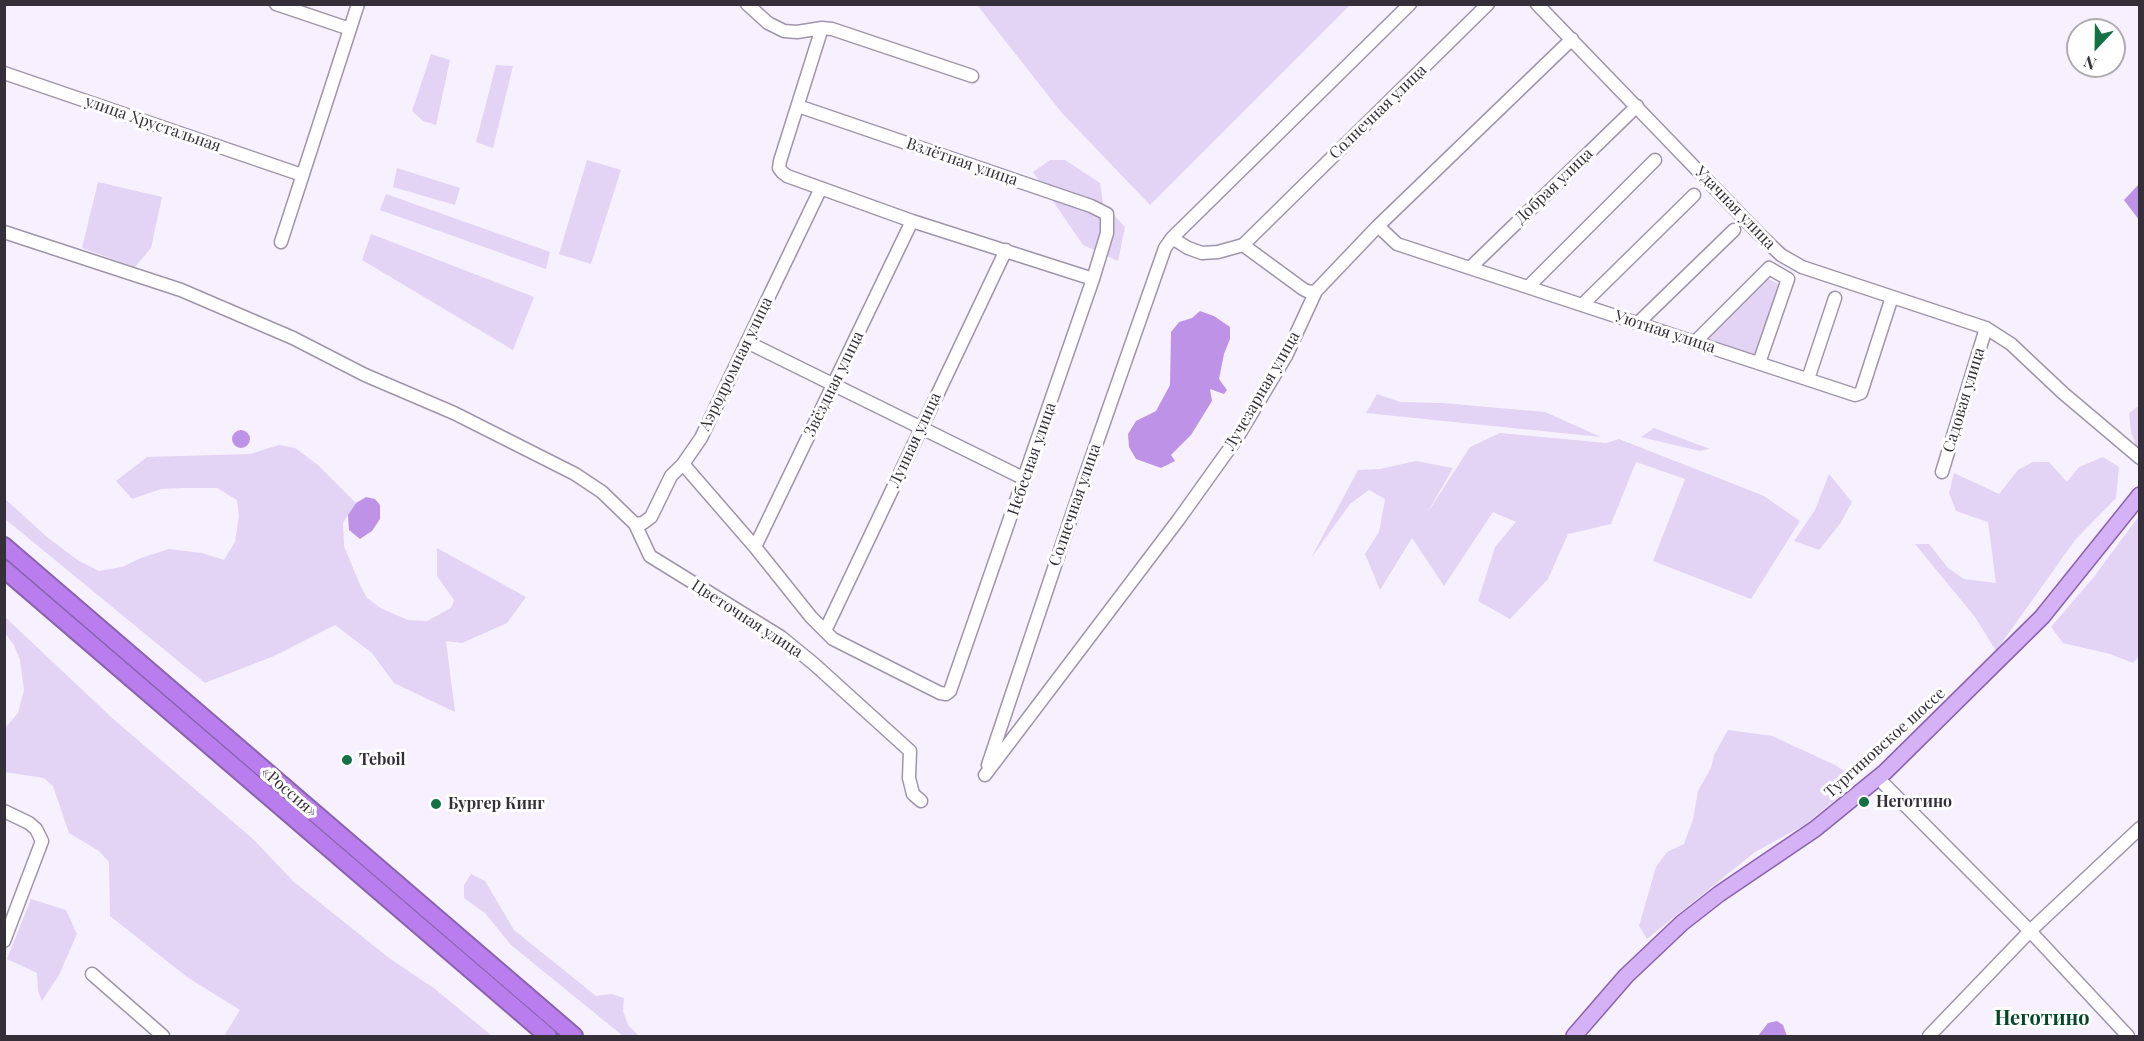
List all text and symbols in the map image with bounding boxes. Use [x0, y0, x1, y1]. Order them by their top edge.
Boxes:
north arrow [2066, 18, 2126, 78]
text: N [2081, 51, 2099, 75]
street label: Солнечная улица [1325, 61, 1431, 163]
street label: улица Хрустальная [83, 92, 223, 156]
street label: Взлётная улица [904, 134, 1020, 190]
street label: Добрая улица [1511, 144, 1597, 228]
street label: Удачная улица [1691, 163, 1779, 253]
street label: Аэродромная улица [695, 294, 777, 434]
street label: Уютная улица [1612, 307, 1718, 357]
street label: Звёздная улица [800, 328, 868, 440]
street label: Лучезарная улица [1220, 328, 1304, 454]
street label: Садовая улица [1939, 345, 1989, 455]
street label: Лунная улица [885, 390, 945, 490]
street label: Небесная улица [1004, 400, 1060, 518]
street label: Солнечная улица [1045, 441, 1105, 569]
street label: Цветочная улица [688, 576, 806, 662]
street label: Тургиновское шоссе [1821, 684, 1949, 802]
place label: Teboil [359, 750, 406, 770]
marker: Teboil [340, 753, 354, 767]
street label: «Россия» [257, 762, 321, 822]
place label: Неготино [1876, 792, 1952, 812]
place label: Бургер Кинг [448, 794, 545, 814]
marker: Неготино [1857, 795, 1871, 809]
marker: Бургер Кинг [429, 797, 443, 811]
district label: Неготино [1994, 1007, 2090, 1031]

